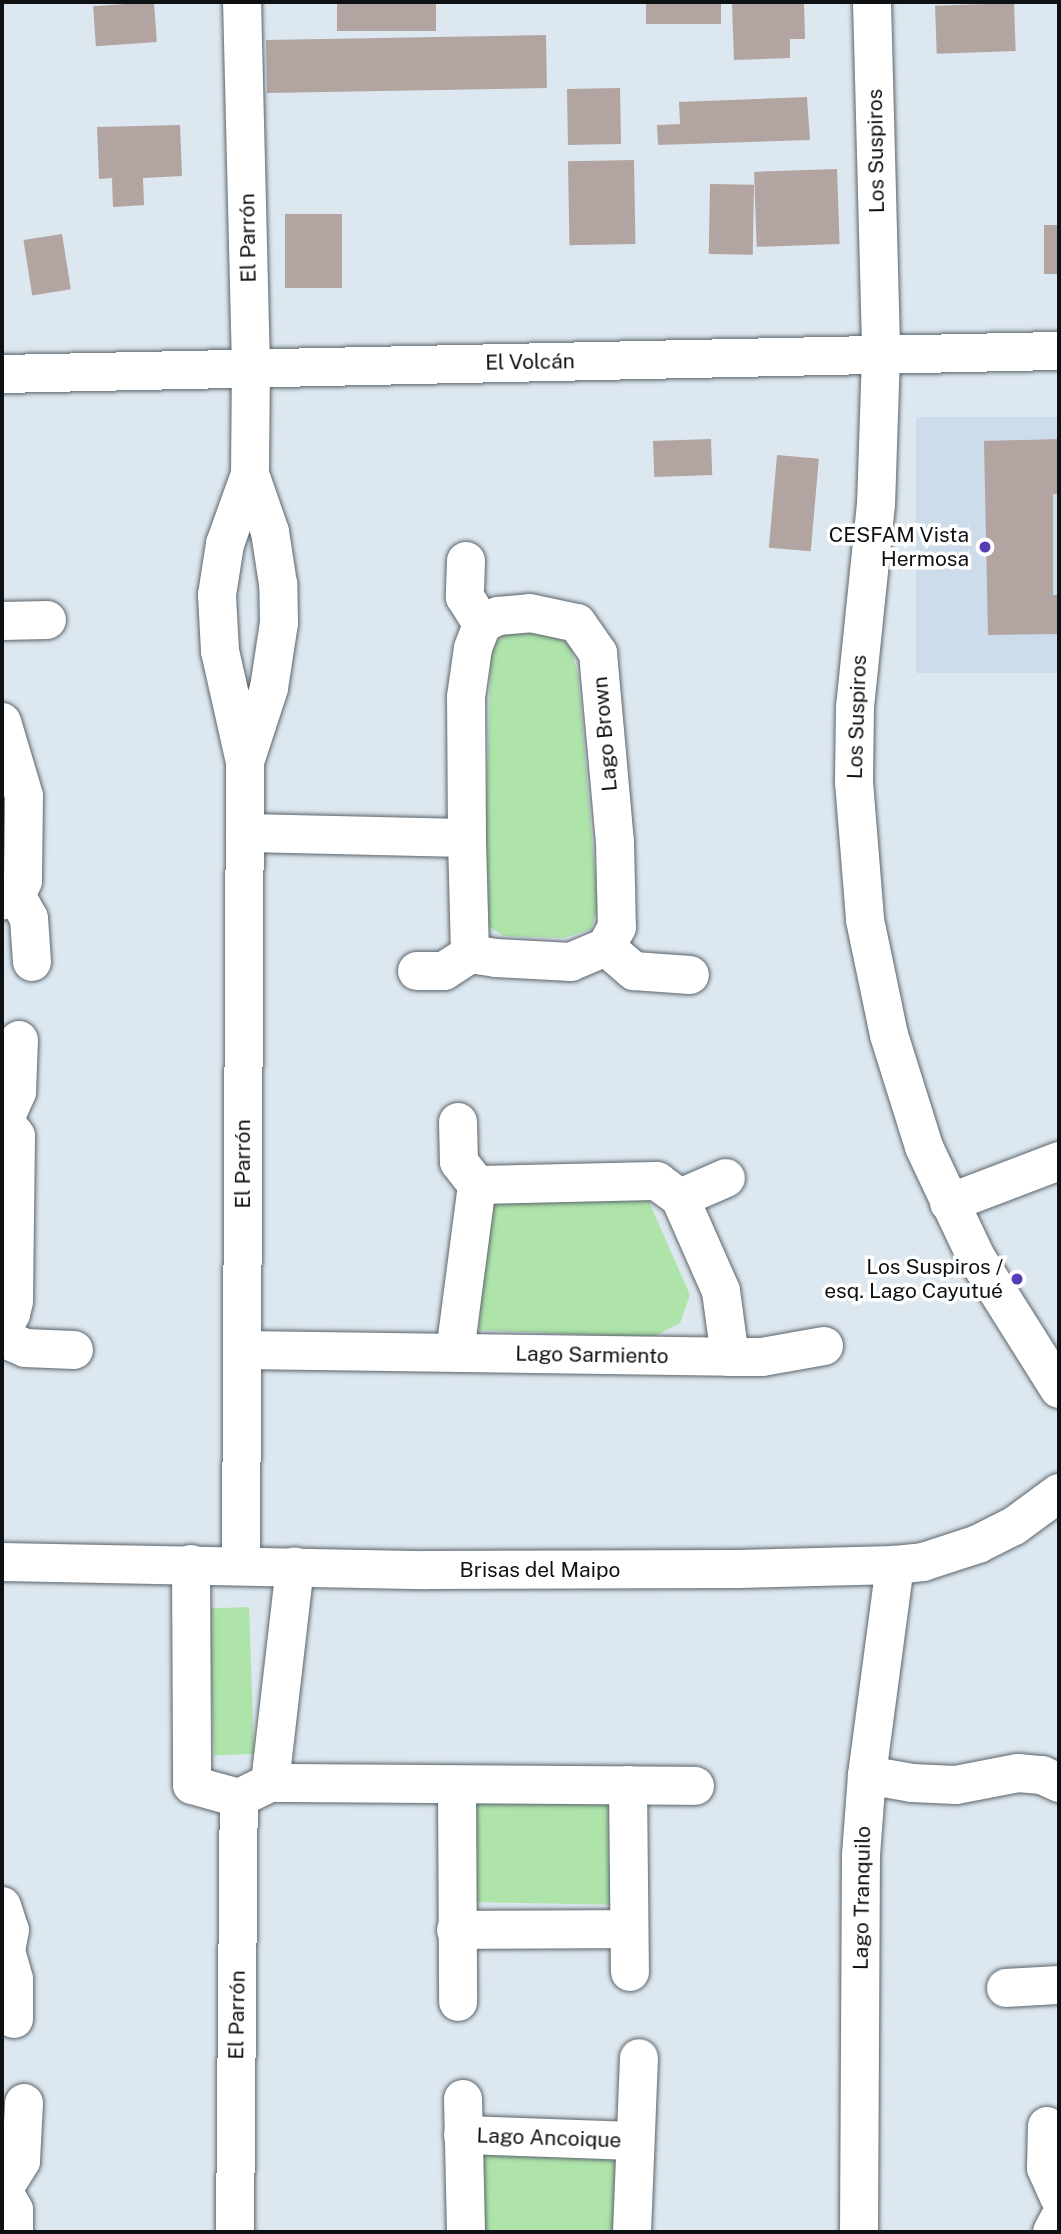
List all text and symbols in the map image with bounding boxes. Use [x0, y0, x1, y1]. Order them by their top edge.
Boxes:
street label: Los Suspiros [862, 89, 890, 213]
street label: El Parrón [235, 193, 261, 283]
street label: El Volcán [485, 349, 575, 375]
place label: CESFAM Vista Hermosa [828, 522, 969, 572]
marker: CESFAM Vista Hermosa [975, 537, 995, 557]
street label: Los Suspiros [842, 654, 872, 780]
street label: Lago Brown [587, 675, 623, 793]
street label: El Parrón [230, 1119, 256, 1209]
place label: Los Suspiros / esq. Lago Cayutué [824, 1254, 1003, 1304]
marker: Los Suspiros / esq. Lago Cayutué [1009, 1271, 1025, 1287]
street label: Lago Sarmiento [515, 1341, 669, 1369]
street label: Brisas del Maipo [459, 1557, 621, 1583]
street label: Lago Tranquilo [848, 1826, 876, 1970]
street label: El Parrón [224, 1970, 250, 2060]
street label: Lago Ancoique [476, 2123, 622, 2153]

